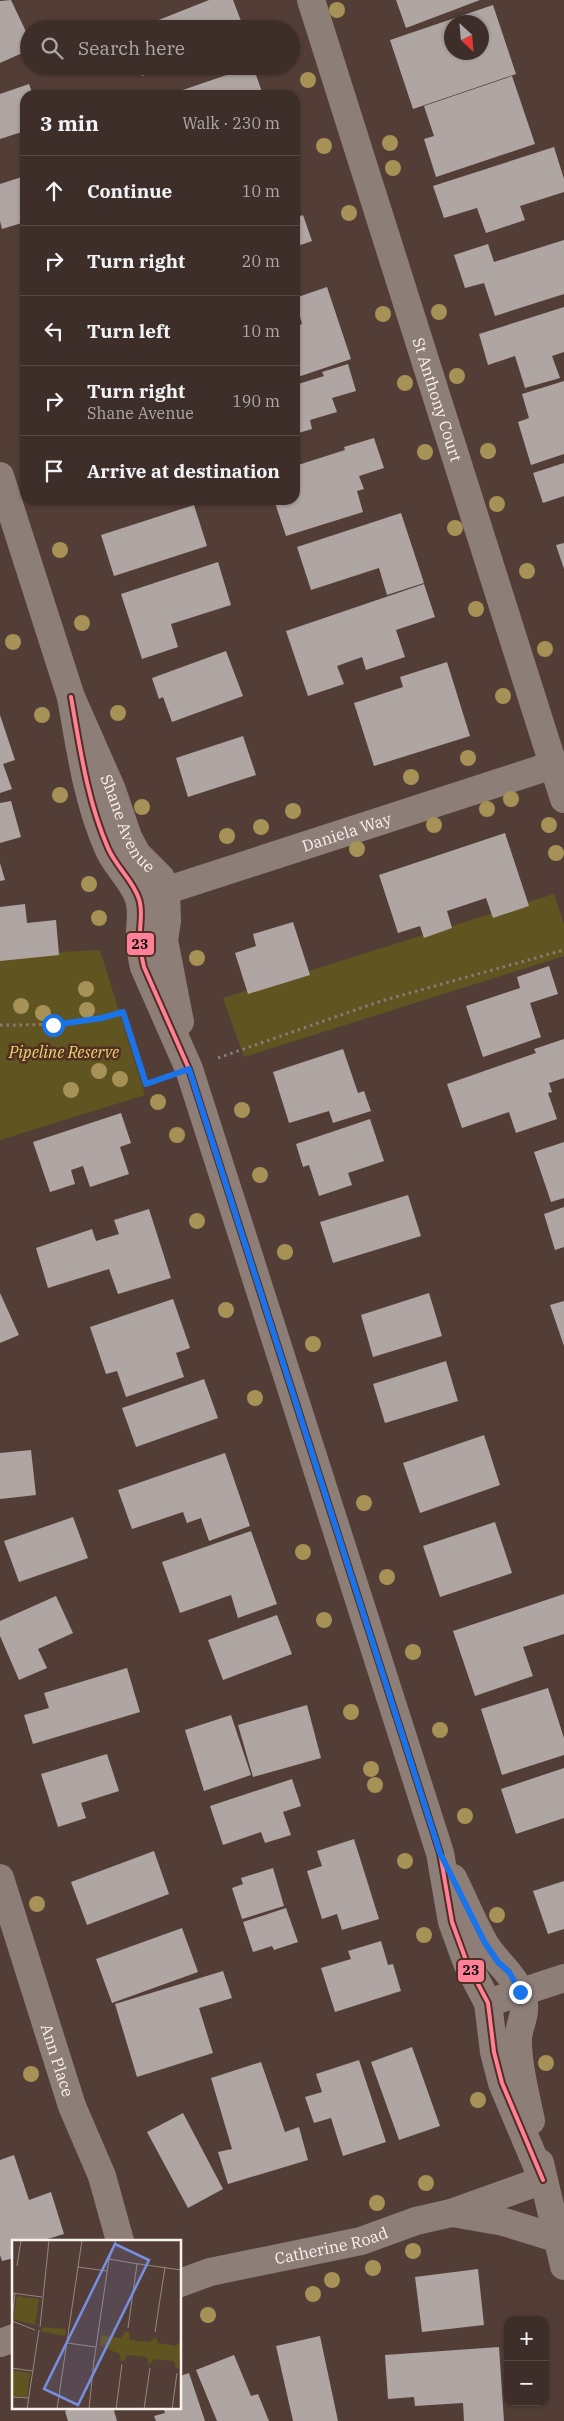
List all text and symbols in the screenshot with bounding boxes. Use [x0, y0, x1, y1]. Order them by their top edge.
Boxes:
north arrow [444, 15, 489, 60]
search box [20, 20, 300, 75]
icon: search [38, 34, 66, 62]
text: Search here [78, 36, 185, 60]
text: 3 min [40, 109, 99, 137]
text: Walk · 230 m [182, 113, 280, 133]
icon: ahead [40, 177, 68, 205]
text: Continue [87, 179, 172, 203]
text: 10 m [242, 181, 280, 201]
icon: right [40, 247, 68, 275]
text: Turn right [87, 249, 185, 273]
text: 20 m [242, 251, 280, 271]
icon: left [40, 317, 68, 345]
text: Turn left [87, 319, 170, 343]
text: 10 m [242, 321, 280, 341]
street label: St Anthony Court [408, 335, 467, 464]
text: Turn right [87, 379, 185, 403]
icon: right [40, 387, 68, 415]
text: 190 m [232, 391, 280, 411]
text: Shane Avenue [87, 403, 194, 423]
icon: arrive [40, 457, 68, 485]
text: Arrive at destination [87, 459, 280, 483]
street label: Shane Avenue [96, 771, 160, 877]
street label: Daniela Way [299, 808, 394, 856]
line badge: 23 [126, 932, 155, 956]
text: 23 [132, 935, 148, 953]
route start [42, 1014, 65, 1037]
park label: Pipeline Reserve [8, 1042, 119, 1062]
line badge: 23 [457, 1959, 485, 1983]
text: 23 [463, 1961, 479, 1979]
route end [509, 1981, 532, 2004]
street label: Ann Place [37, 2021, 78, 2099]
street label: Catherine Road [273, 2222, 391, 2269]
inset map [12, 2240, 181, 2408]
map controls [504, 2316, 549, 2406]
button: + [504, 2316, 549, 2361]
button: − [504, 2361, 549, 2406]

